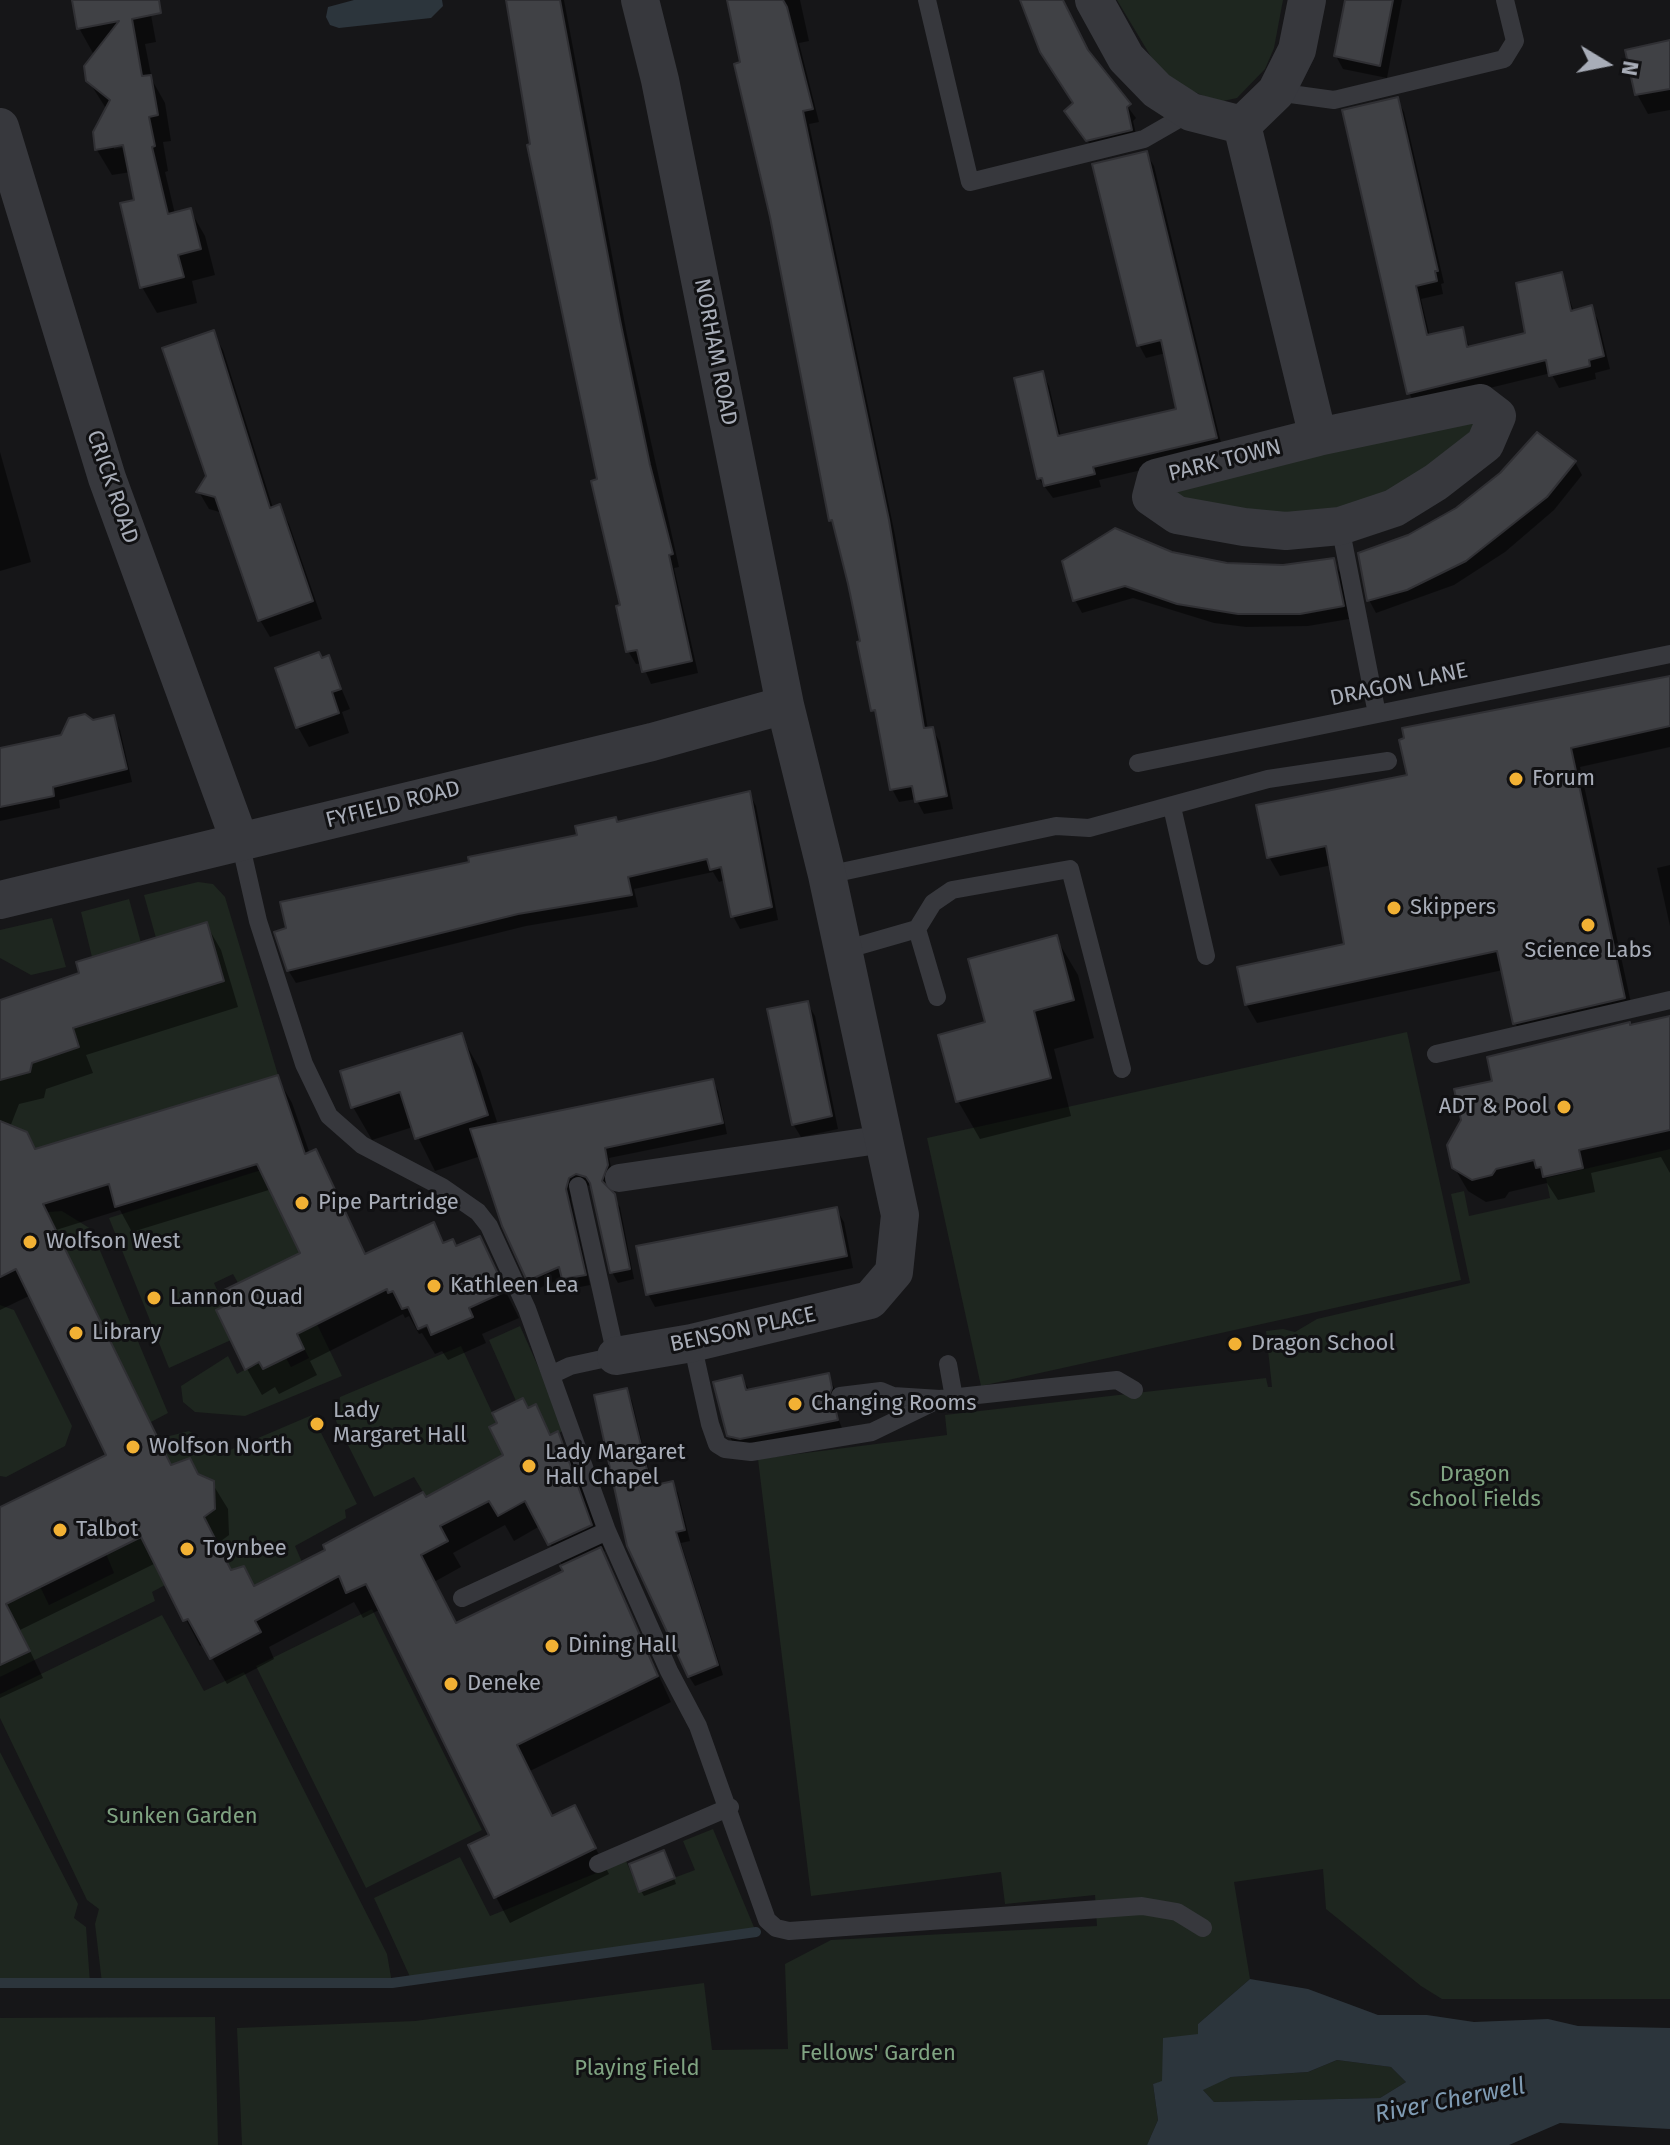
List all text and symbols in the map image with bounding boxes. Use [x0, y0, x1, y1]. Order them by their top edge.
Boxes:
north arrow [1566, 24, 1646, 104]
text: N [1616, 59, 1645, 78]
street label: NORHAM ROAD [688, 276, 742, 428]
street label: CRICK ROAD [80, 427, 144, 547]
street label: PARK TOWN [1166, 434, 1284, 488]
street label: DRAGON LANE [1328, 658, 1470, 712]
place label: Forum [1532, 766, 1595, 792]
marker: Forum [1507, 770, 1525, 788]
street label: FYFIELD ROAD [323, 776, 463, 834]
place label: Skippers [1410, 895, 1496, 921]
marker: Skippers [1385, 899, 1403, 917]
marker: Science Labs [1579, 916, 1597, 934]
place label: Science Labs [1524, 938, 1652, 964]
place label: ADT & Pool [1439, 1094, 1548, 1120]
marker: ADT & Pool [1555, 1098, 1573, 1116]
place label: Pipe Partridge [318, 1190, 459, 1216]
marker: Pipe Partridge [293, 1194, 311, 1212]
place label: Wolfson West [46, 1229, 181, 1255]
marker: Wolfson West [21, 1233, 39, 1251]
place label: Kathleen Lea [450, 1273, 579, 1299]
marker: Kathleen Lea [425, 1277, 443, 1295]
place label: Lannon Quad [170, 1285, 303, 1311]
marker: Lannon Quad [145, 1289, 163, 1307]
street label: BENSON PLACE [668, 1302, 818, 1358]
place label: Library [92, 1320, 161, 1346]
marker: Library [67, 1324, 85, 1342]
place label: Dragon School [1251, 1331, 1395, 1357]
marker: Dragon School [1226, 1335, 1244, 1353]
place label: Changing Rooms [811, 1391, 976, 1417]
marker: Changing Rooms [786, 1395, 804, 1413]
place label: Lady Margaret Hall [333, 1398, 466, 1450]
marker: Lady Margaret Hall [308, 1415, 326, 1433]
place label: Wolfson North [149, 1434, 293, 1460]
marker: Wolfson North [124, 1438, 142, 1456]
place label: Lady Margaret Hall Chapel [545, 1440, 686, 1492]
marker: Lady Margaret Hall Chapel [520, 1457, 538, 1475]
park label: Dragon School Fields [1409, 1462, 1541, 1514]
place label: Talbot [76, 1517, 138, 1543]
marker: Talbot [51, 1521, 69, 1539]
place label: Toynbee [203, 1536, 287, 1562]
marker: Toynbee [178, 1540, 196, 1558]
place label: Dining Hall [568, 1633, 677, 1659]
marker: Dining Hall [543, 1637, 561, 1655]
place label: Deneke [467, 1671, 541, 1697]
marker: Deneke [442, 1675, 460, 1693]
park label: Sunken Garden [106, 1804, 258, 1830]
park label: Fellows' Garden [800, 2041, 956, 2067]
park label: Playing Field [574, 2056, 700, 2082]
water label: River Cherwell [1373, 2072, 1527, 2130]

